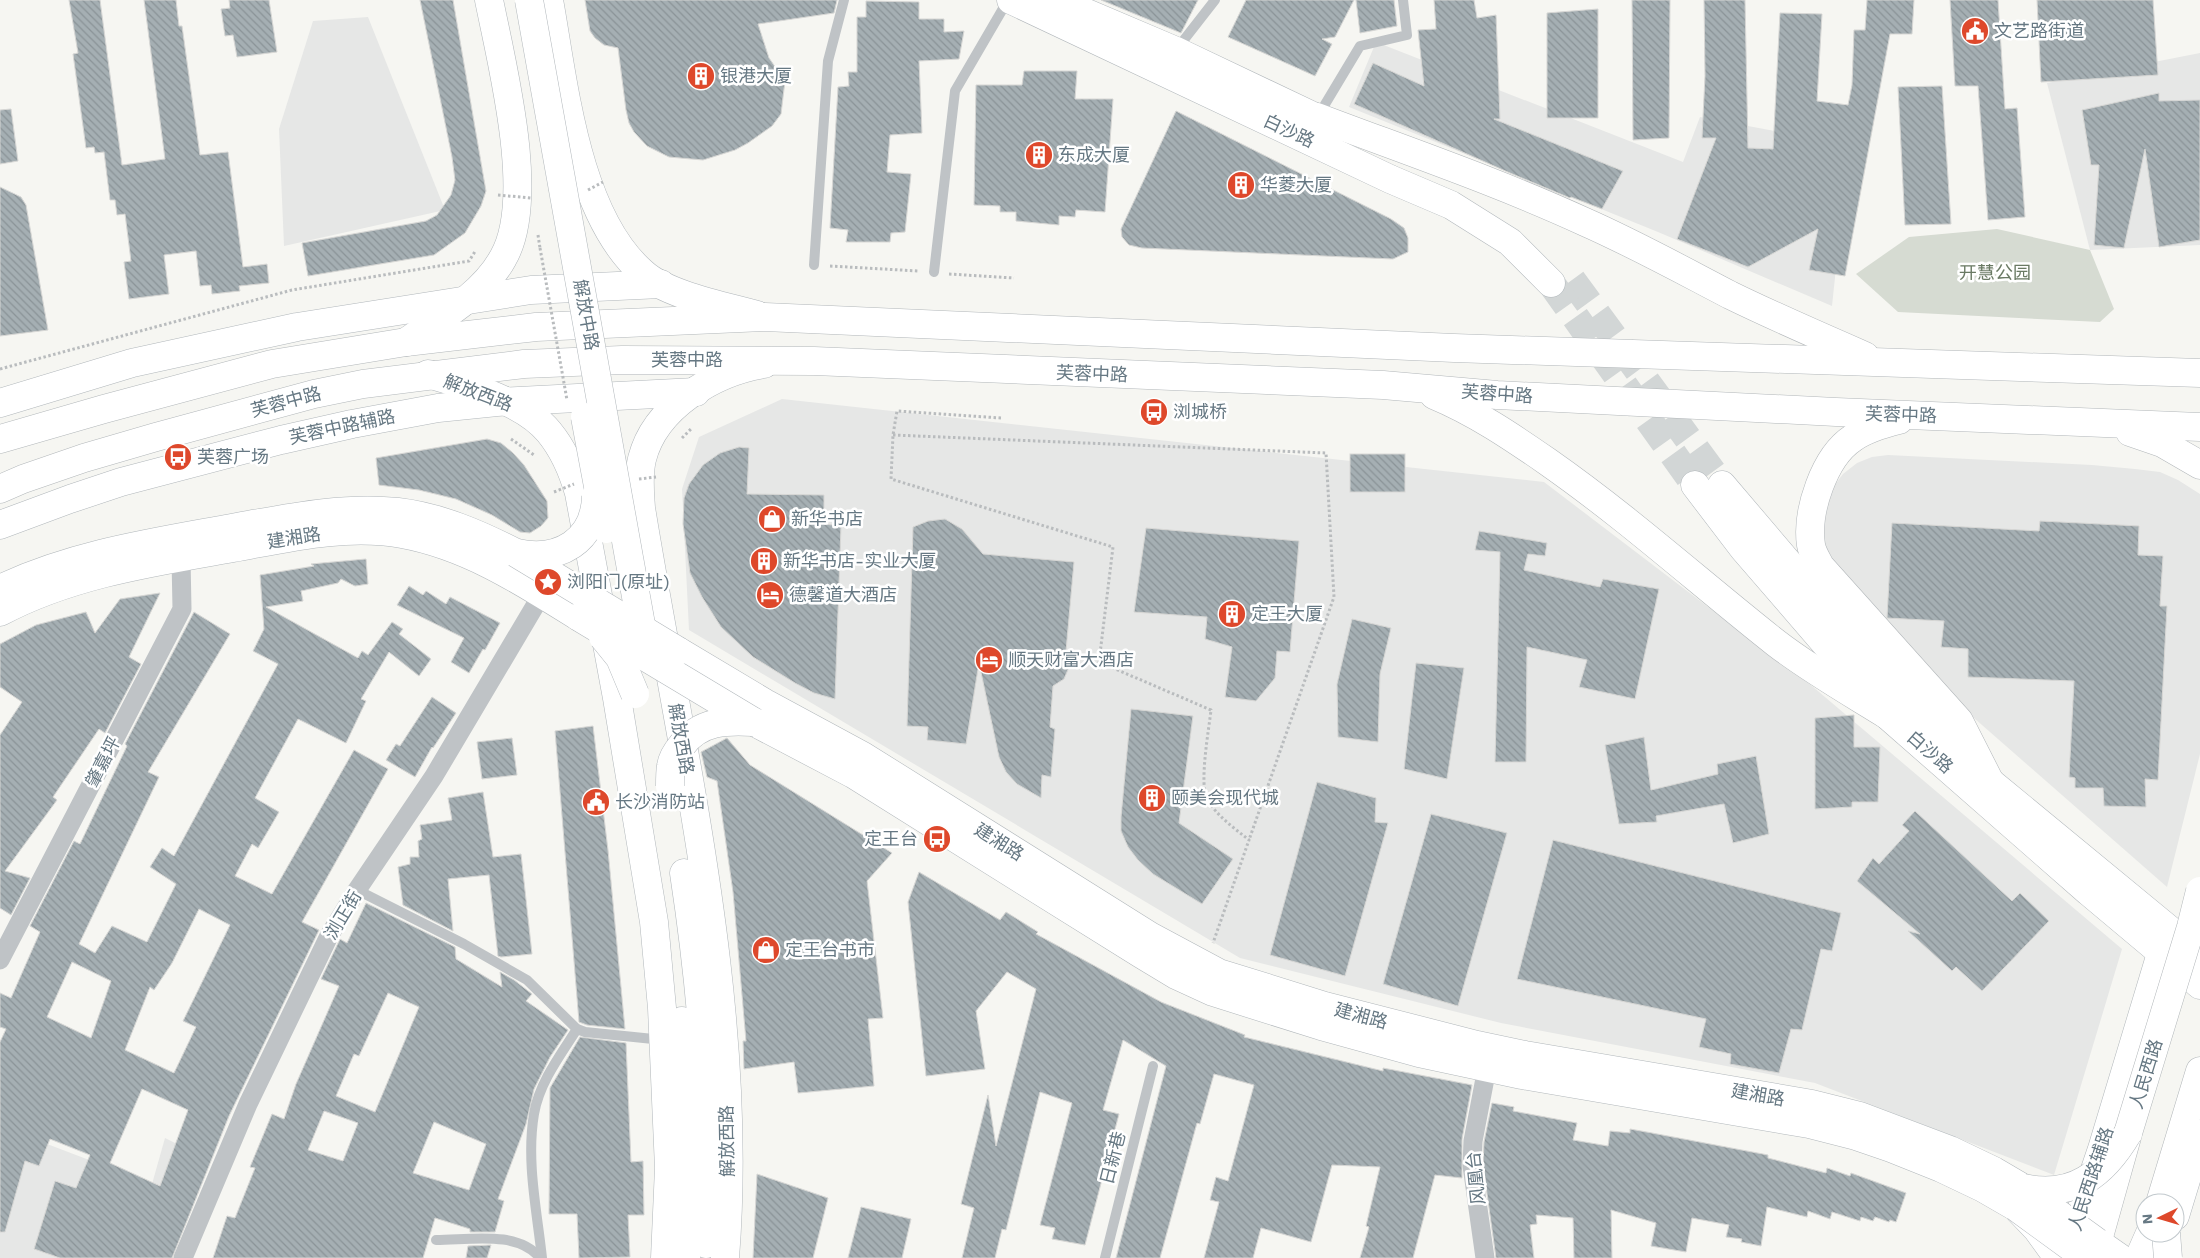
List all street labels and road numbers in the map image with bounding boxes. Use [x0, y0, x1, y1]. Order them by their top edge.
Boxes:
street label: 白沙路 [1260, 110, 1318, 151]
street label: 解放中路 [570, 278, 603, 352]
street label: 芙蓉中路 [651, 349, 723, 370]
street label: 芙蓉中路 [1056, 362, 1128, 385]
street label: 解放西路 [441, 370, 516, 415]
street label: 芙蓉中路 [1460, 381, 1534, 406]
street label: 芙蓉中路 [248, 382, 323, 421]
street label: 芙蓉中路 [1865, 403, 1937, 426]
street label: 芙蓉中路辅路 [287, 405, 397, 448]
street label: 建湘路 [266, 523, 322, 552]
street label: 解放西路 [665, 702, 698, 776]
street label: 白沙路 [1903, 726, 1958, 777]
street label: 肇嘉坪 [81, 733, 124, 791]
street label: 建湘路 [971, 818, 1028, 865]
street label: 浏正街 [320, 886, 365, 943]
street label: 建湘路 [1332, 998, 1390, 1033]
street label: 人民西路 [2125, 1036, 2166, 1111]
street label: 建湘路 [1730, 1079, 1786, 1110]
street label: 解放西路 [715, 1105, 738, 1177]
street label: 人民西路辅路 [2064, 1124, 2117, 1233]
street label: 日新巷 [1096, 1129, 1129, 1187]
street label: 风凰台 [1462, 1150, 1489, 1206]

